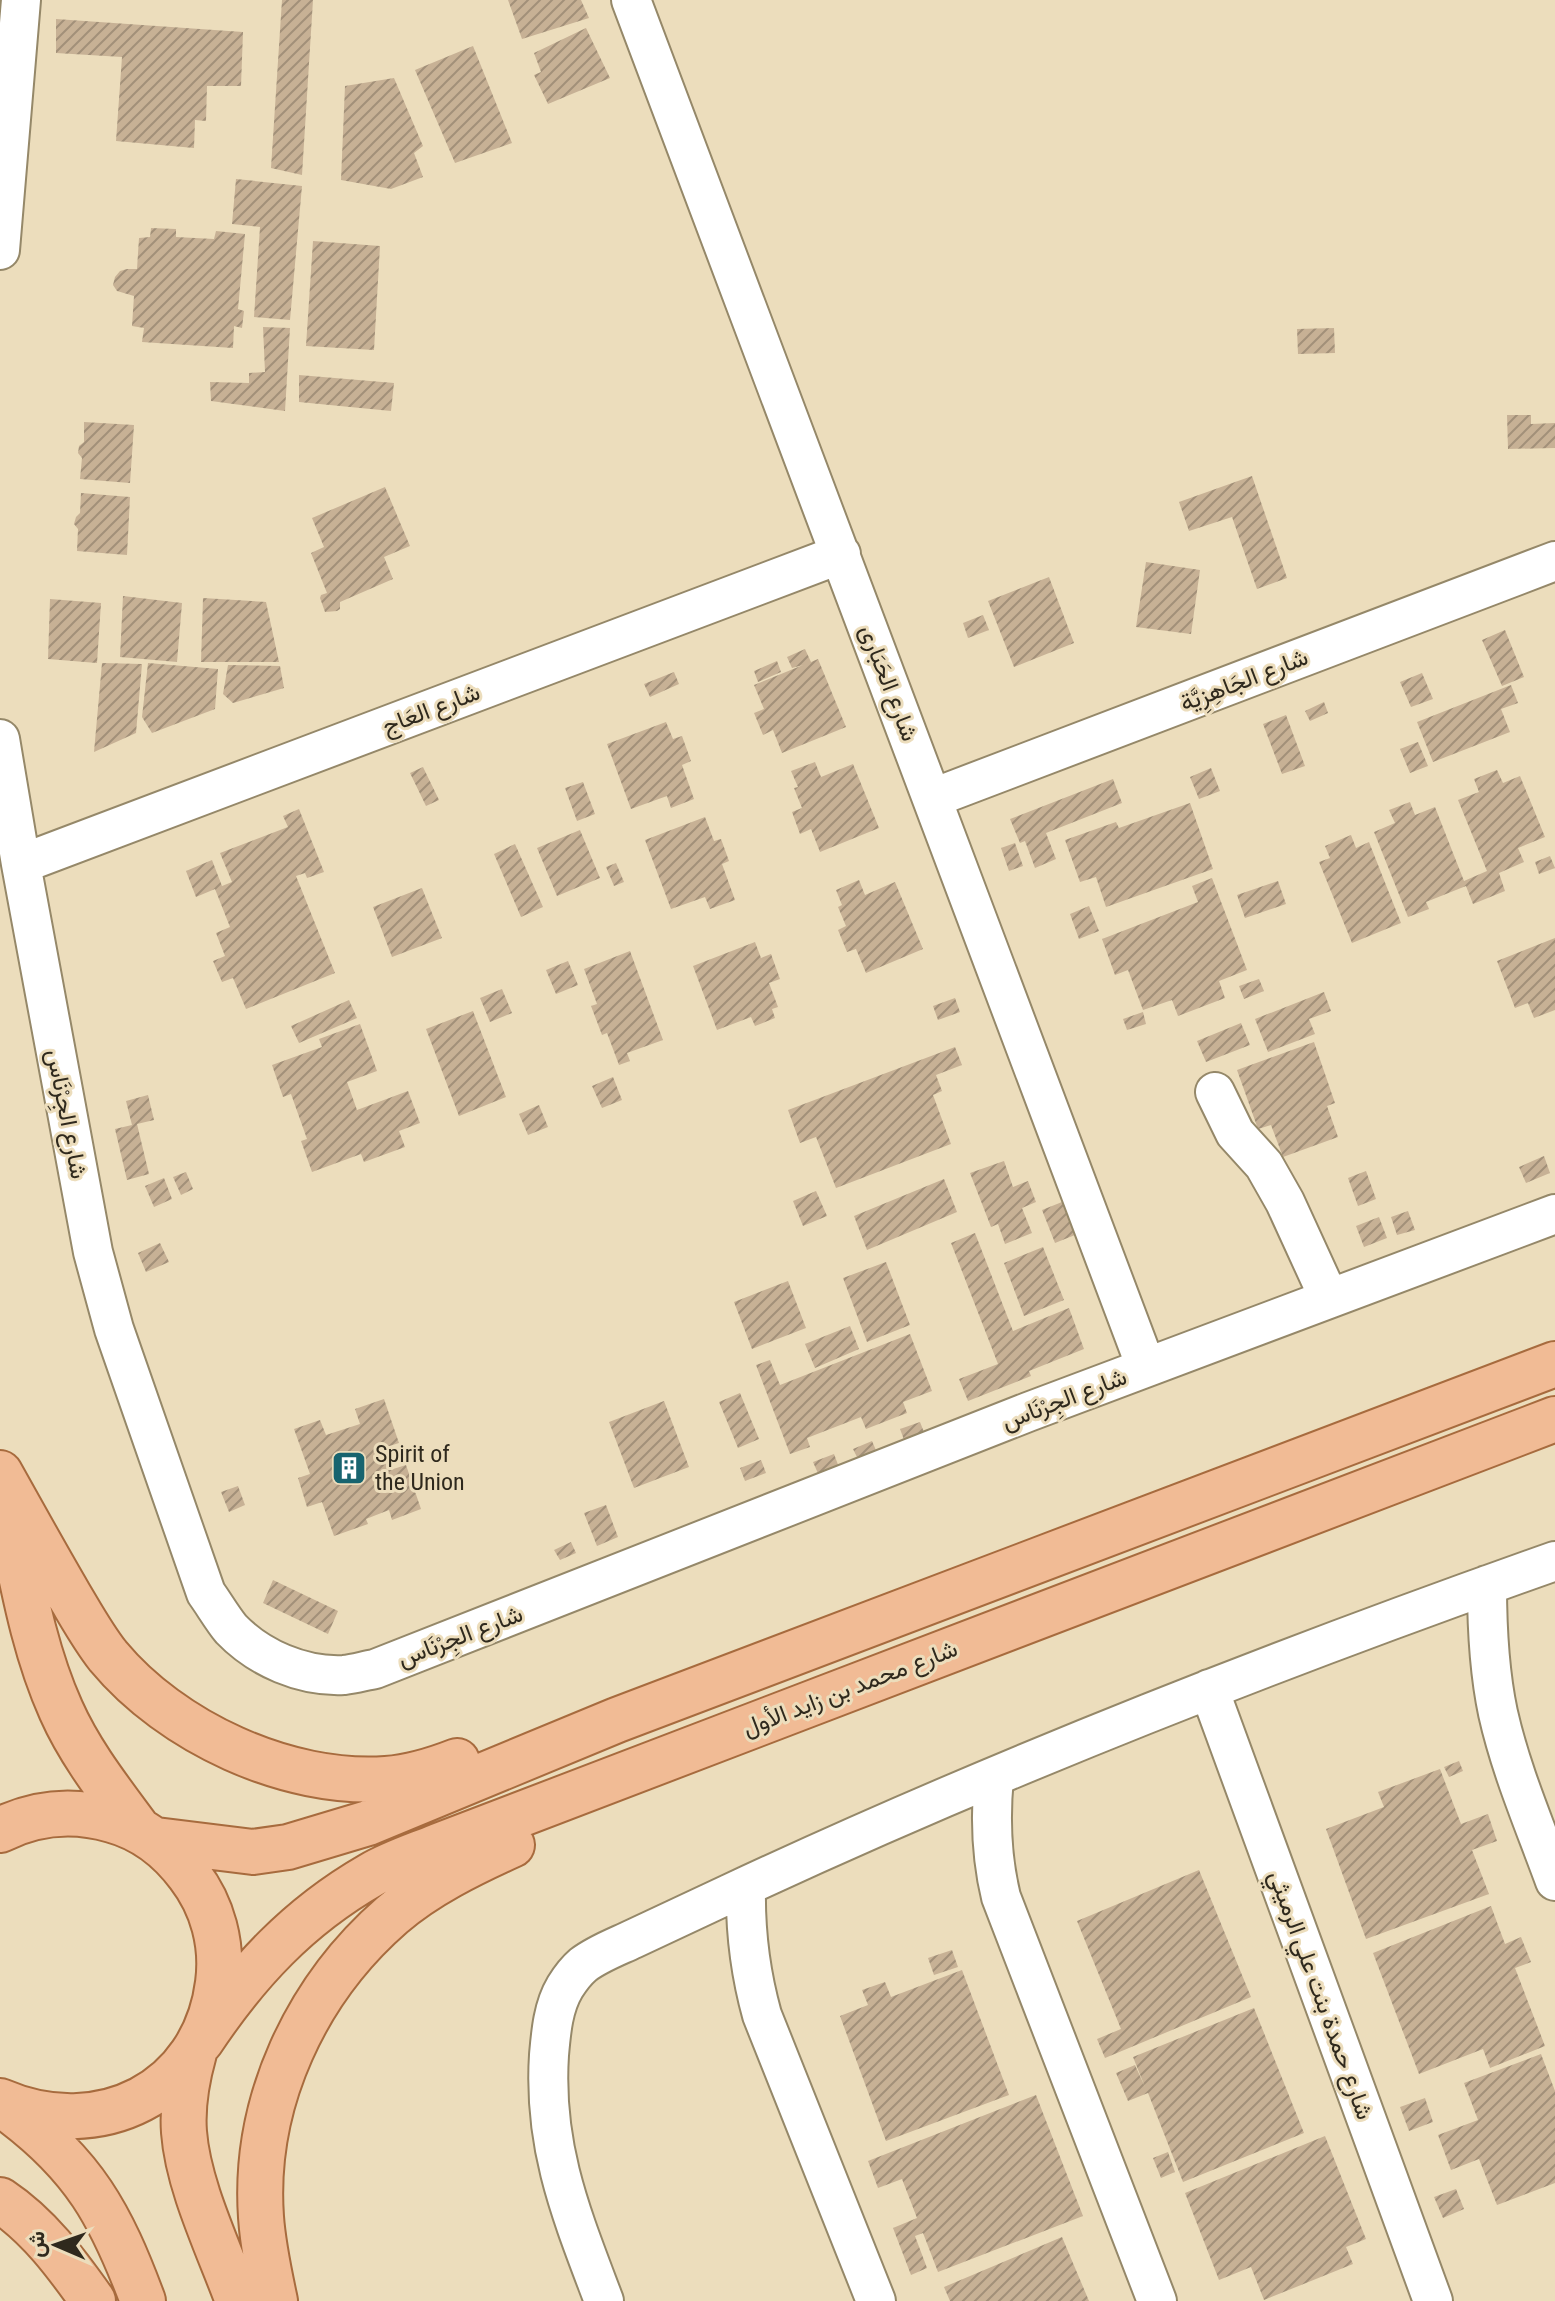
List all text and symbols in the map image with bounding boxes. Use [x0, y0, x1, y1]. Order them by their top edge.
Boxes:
street label: شارع الحَبَارى [852, 621, 924, 746]
street label: شارع الجَاهِزِيَّة [1176, 643, 1313, 721]
street label: شارع العَاج [378, 678, 484, 742]
street label: شارع الجِرْنَاس [37, 1047, 93, 1182]
street label: شارع الجِرْنَاس [997, 1362, 1132, 1439]
place label: Spirit of the Union [375, 1440, 465, 1496]
building icon: Spirit of the Union [330, 1449, 368, 1487]
street label: شارع الجِرْنَاس [393, 1599, 528, 1676]
street label: شارع محمد بن زايد الأول [739, 1634, 962, 1744]
street label: شارع حمدة بنت علي الرميثي [1258, 1867, 1379, 2125]
north arrow [16, 2205, 96, 2285]
text: ش [24, 2231, 50, 2258]

